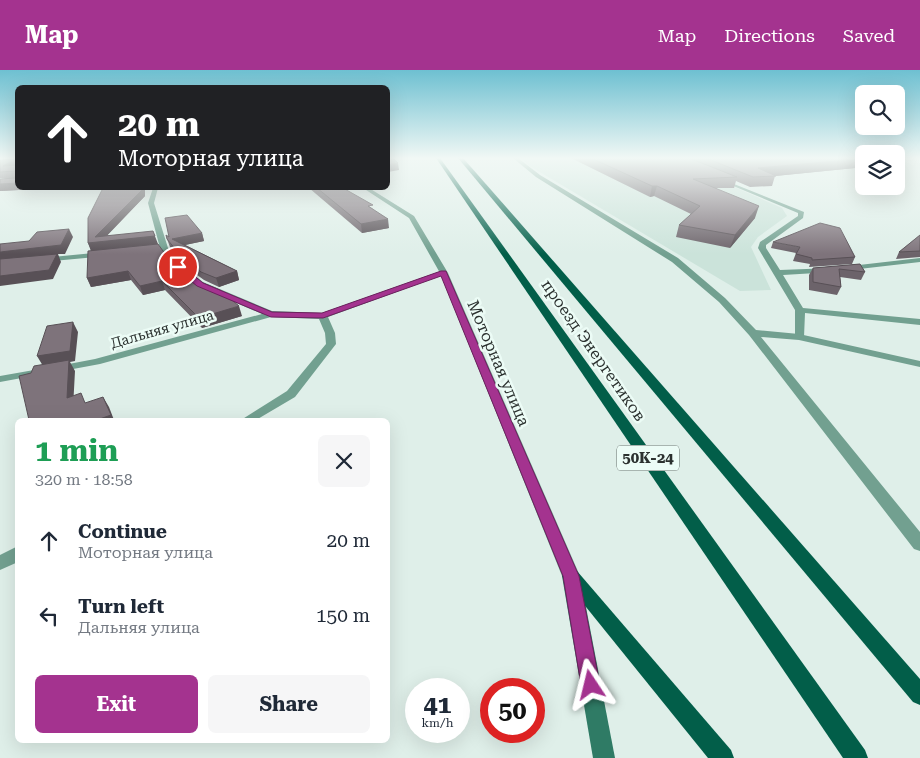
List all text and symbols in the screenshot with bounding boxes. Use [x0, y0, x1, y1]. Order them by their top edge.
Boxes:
text: Map [25, 21, 79, 49]
text: Map [658, 25, 696, 46]
text: Directions [724, 25, 815, 46]
text: Saved [843, 25, 895, 46]
map controls [855, 85, 905, 195]
button: search [855, 85, 905, 135]
text: 20 m [118, 104, 200, 145]
icon: ahead [35, 105, 100, 170]
button: layers [855, 145, 905, 195]
text: Моторная улица [118, 146, 304, 171]
pin [157, 246, 199, 288]
icon: arrive [164, 253, 192, 281]
street label: проезд Энергетиков [537, 276, 650, 425]
street label: Моторная улица [463, 297, 534, 429]
street label: Дальняя улица [109, 307, 216, 351]
text: 1 min [35, 433, 118, 468]
button: close [318, 435, 370, 487]
road number: 50К-24 [617, 446, 679, 470]
text: 320 m · 18:58 [35, 470, 133, 489]
text: Continue [78, 520, 167, 543]
icon: ahead [35, 527, 63, 555]
text: 20 m [327, 529, 370, 552]
text: Моторная улица [78, 543, 213, 562]
text: Turn left [78, 595, 164, 618]
icon: left [35, 602, 63, 630]
text: 150 m [316, 604, 370, 627]
text: Дальняя улица [78, 618, 200, 637]
position arrow [564, 658, 616, 710]
button: Exit [35, 675, 198, 733]
button: Share [208, 675, 370, 733]
speed limit sign: 50 [480, 678, 545, 743]
text: 41 [423, 690, 452, 719]
text: km/h [421, 716, 454, 730]

